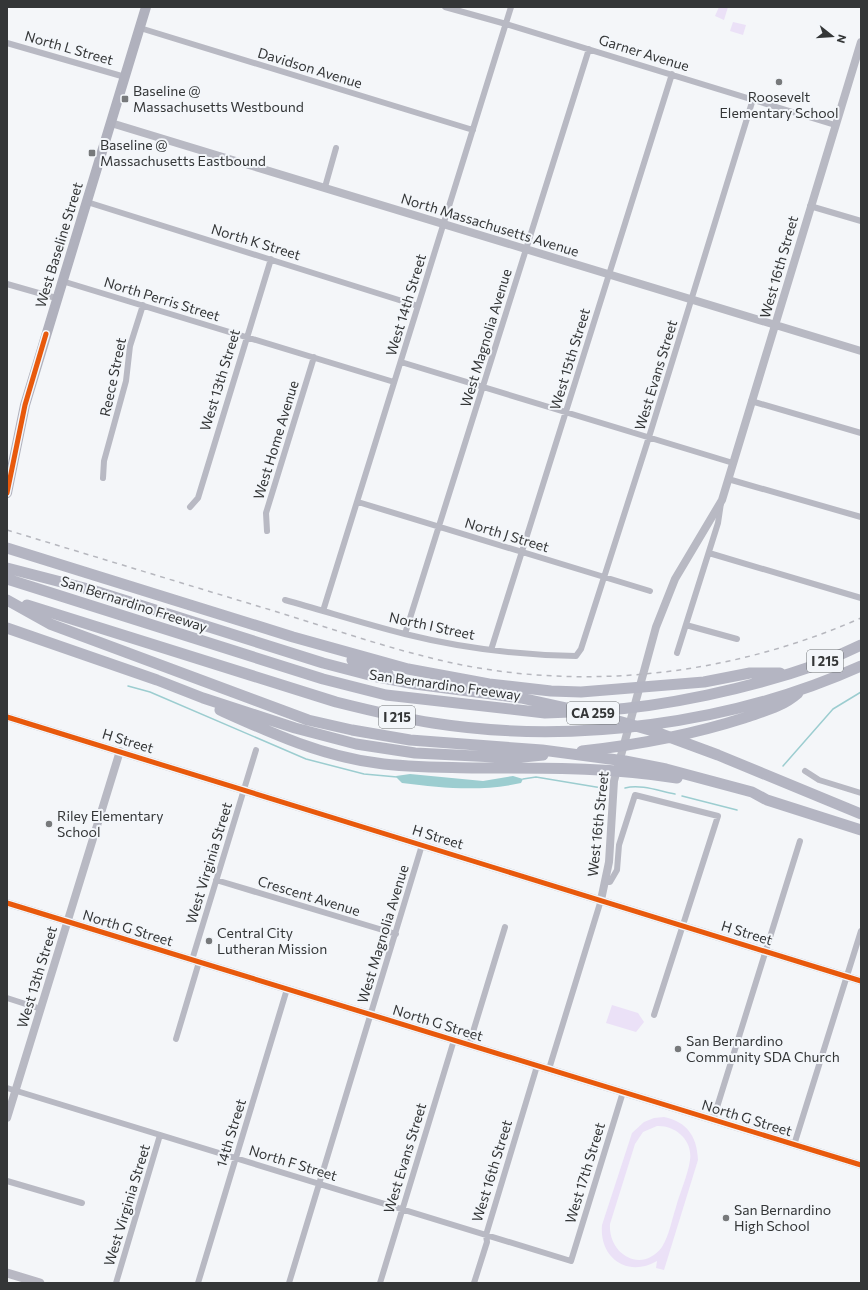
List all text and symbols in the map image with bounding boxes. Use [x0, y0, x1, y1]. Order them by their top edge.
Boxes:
north arrow [812, 16, 852, 56]
street label: North L Street [23, 27, 116, 68]
street label: Garner Avenue [597, 31, 691, 74]
text: N [835, 33, 849, 45]
street label: Davidson Avenue [256, 44, 364, 92]
marker: Roosevelt Elementary School [774, 77, 784, 87]
place label: Baseline @ Massachusetts Westbound [133, 82, 304, 115]
place label: Roosevelt Elementary School [720, 88, 838, 121]
marker: Baseline @ Massachusetts Westbound [120, 94, 130, 104]
place label: Baseline @ Massachusetts Eastbound [100, 136, 266, 169]
marker: Baseline @ Massachusetts Eastbound [87, 148, 97, 158]
street label: West Baseline Street [31, 180, 86, 310]
street label: North Massachusetts Avenue [399, 189, 581, 260]
street label: West 16th Street [756, 213, 801, 320]
street label: North K Street [209, 220, 303, 263]
street label: West 14th Street [382, 252, 429, 358]
street label: West Magnolia Avenue [456, 267, 515, 409]
street label: North Perris Street [102, 273, 222, 324]
street label: West 15th Street [546, 306, 593, 412]
street label: West Evans Street [631, 317, 680, 432]
street label: West 13th Street [196, 327, 243, 433]
street label: Reece Street [96, 336, 129, 418]
street label: West Home Avenue [249, 378, 302, 501]
street label: North J Street [463, 514, 552, 555]
street label: San Bernardino Freeway [59, 572, 210, 635]
street label: North I Street [388, 608, 477, 643]
road number: I 215 [807, 650, 843, 672]
street label: San Bernardino Freeway [368, 665, 522, 704]
road number: CA 259 [567, 702, 619, 724]
road number: I 215 [379, 706, 415, 728]
street label: H Street [100, 725, 156, 756]
street label: West 16th Street [584, 770, 612, 878]
street label: West Virginia Street [182, 800, 235, 926]
place label: Riley Elementary School [57, 807, 163, 840]
marker: Riley Elementary School [44, 819, 54, 829]
street label: H Street [410, 821, 466, 852]
street label: West Magnolia Avenue [353, 863, 412, 1005]
street label: Crescent Avenue [256, 872, 362, 919]
street label: North G Street [81, 906, 176, 949]
street label: H Street [719, 917, 775, 948]
street label: West 13th Street [13, 924, 60, 1030]
place label: Central City Lutheran Mission [217, 924, 327, 957]
marker: Central City Lutheran Mission [204, 936, 214, 946]
street label: North G Street [391, 1001, 486, 1044]
place label: San Bernardino Community SDA Church [686, 1032, 840, 1065]
marker: San Bernardino Community SDA Church [673, 1044, 683, 1054]
street label: 14th Street [212, 1096, 249, 1169]
street label: North G Street [700, 1096, 795, 1139]
street label: West Evans Street [380, 1100, 429, 1215]
street label: West 16th Street [468, 1117, 515, 1224]
street label: West 17th Street [561, 1120, 608, 1225]
street label: North F Street [247, 1141, 339, 1184]
street label: West Virginia Street [100, 1142, 153, 1268]
place label: San Bernardino High School [734, 1201, 831, 1234]
marker: San Bernardino High School [721, 1213, 731, 1223]

